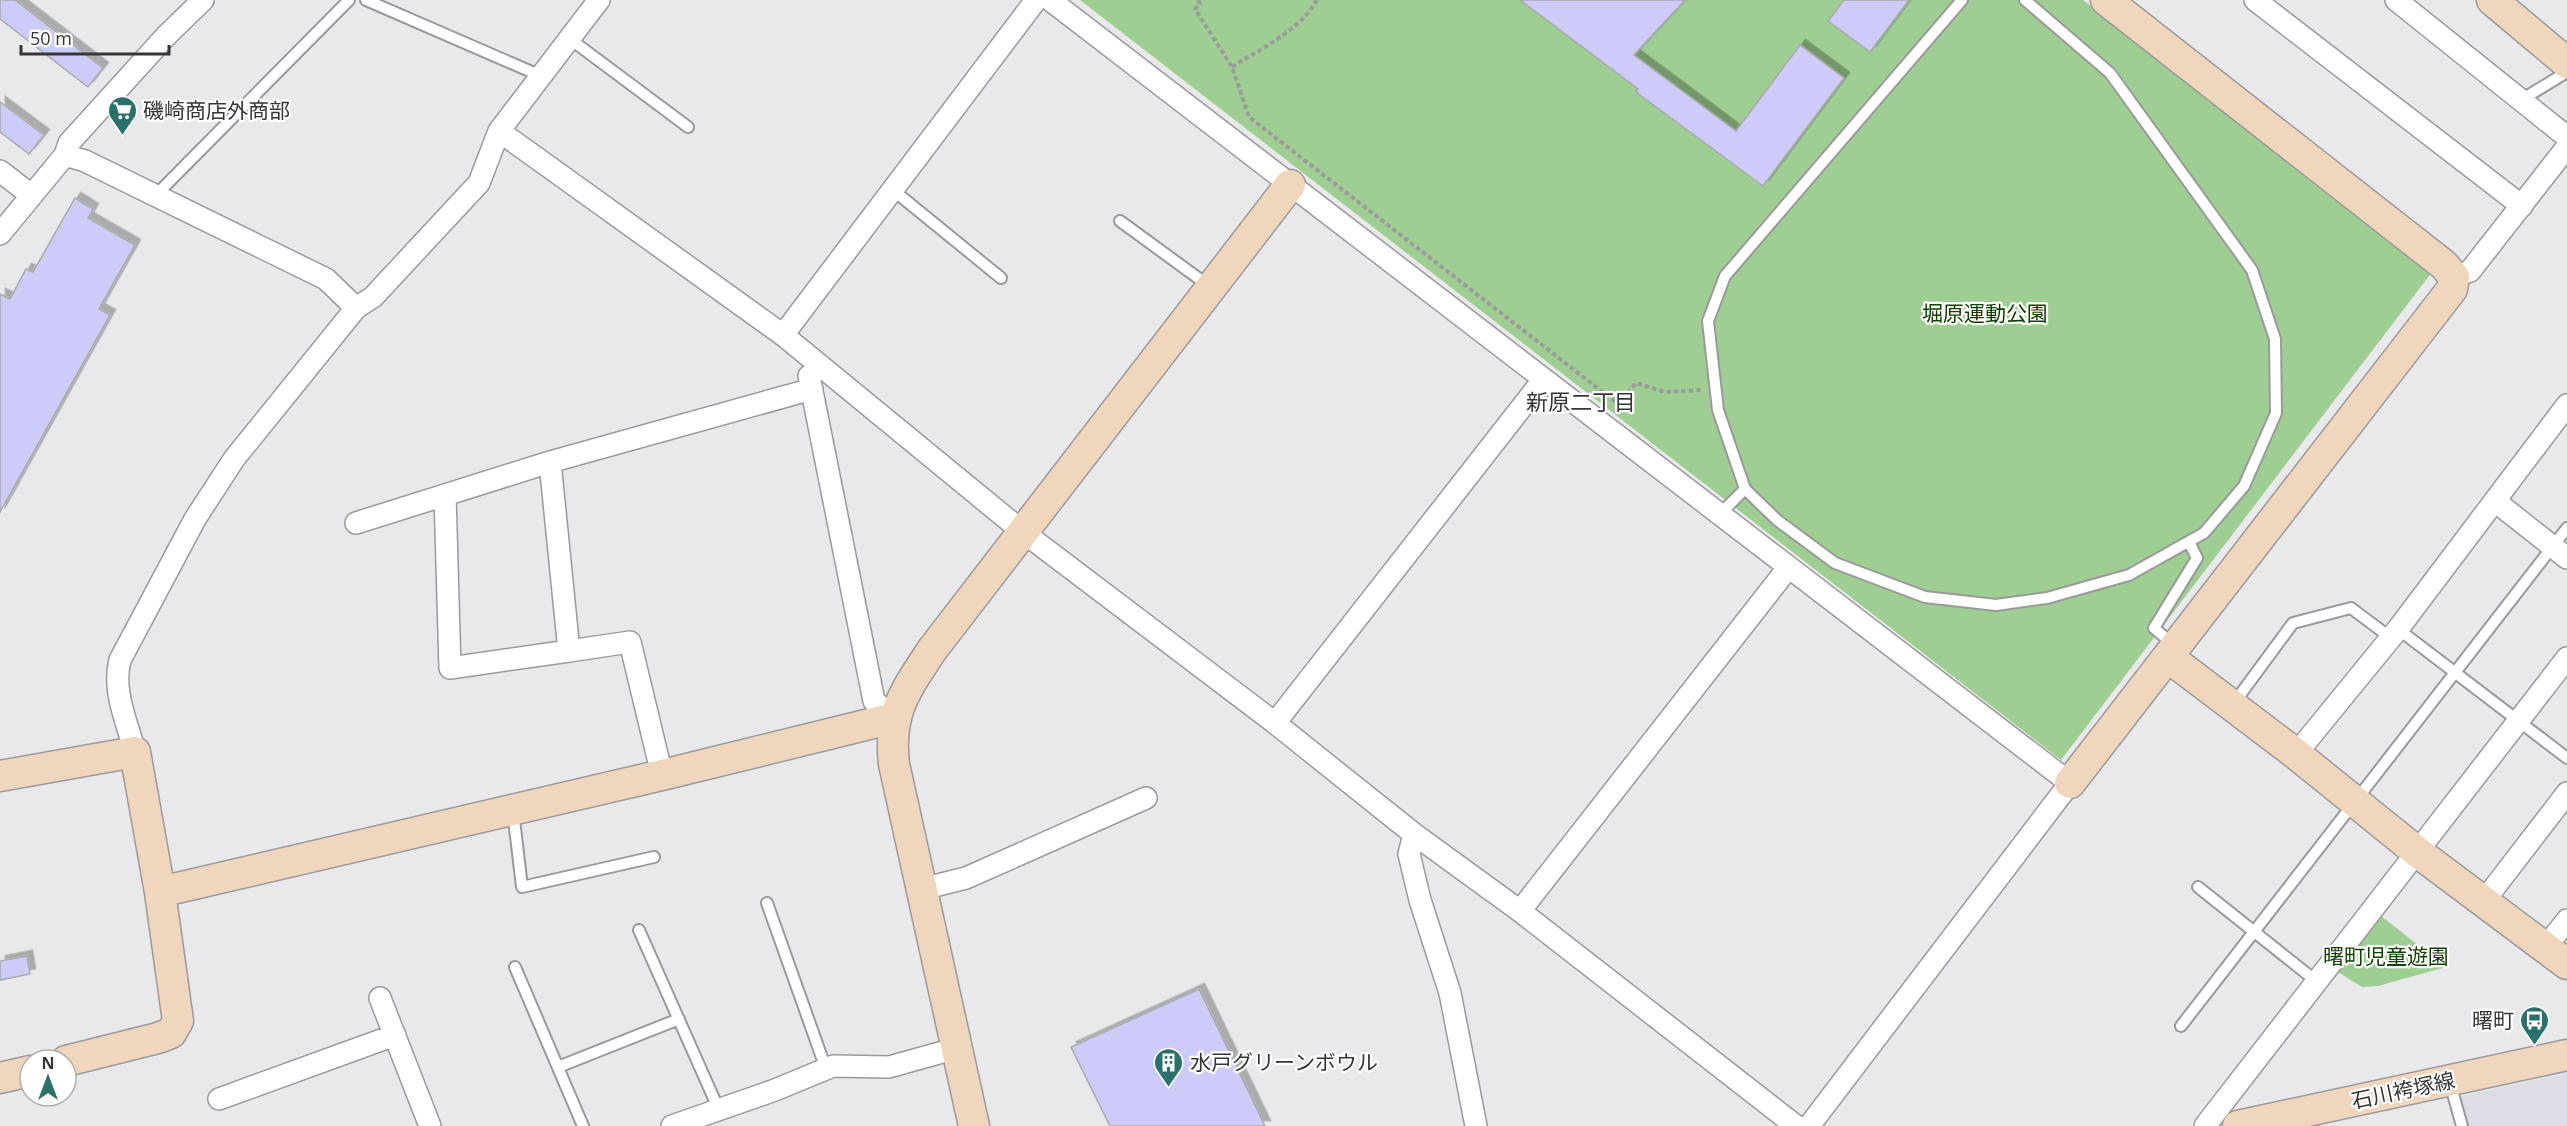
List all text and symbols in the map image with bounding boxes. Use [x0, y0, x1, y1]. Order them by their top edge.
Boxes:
scale bar [21, 18, 170, 56]
text: 50 m [30, 26, 72, 50]
supermarket icon: 磯崎商店外商部 [106, 94, 138, 136]
place label: 磯崎商店外商部 [143, 96, 290, 124]
park label: 堀原運動公園 [1922, 299, 2048, 327]
district label: 新原二丁目 [1526, 386, 1636, 416]
park label: 曙町児童遊園 [2323, 942, 2449, 970]
bus stop icon: 曙町 [2519, 1004, 2551, 1046]
place label: 曙町 [2472, 1006, 2514, 1034]
building icon: 水戸グリーンボウル [1153, 1046, 1185, 1088]
north arrow [18, 1048, 78, 1108]
place label: 水戸グリーンボウル [1190, 1048, 1378, 1076]
text: N [41, 1052, 55, 1074]
street label: 石川袴塚線 [2349, 1065, 2457, 1115]

